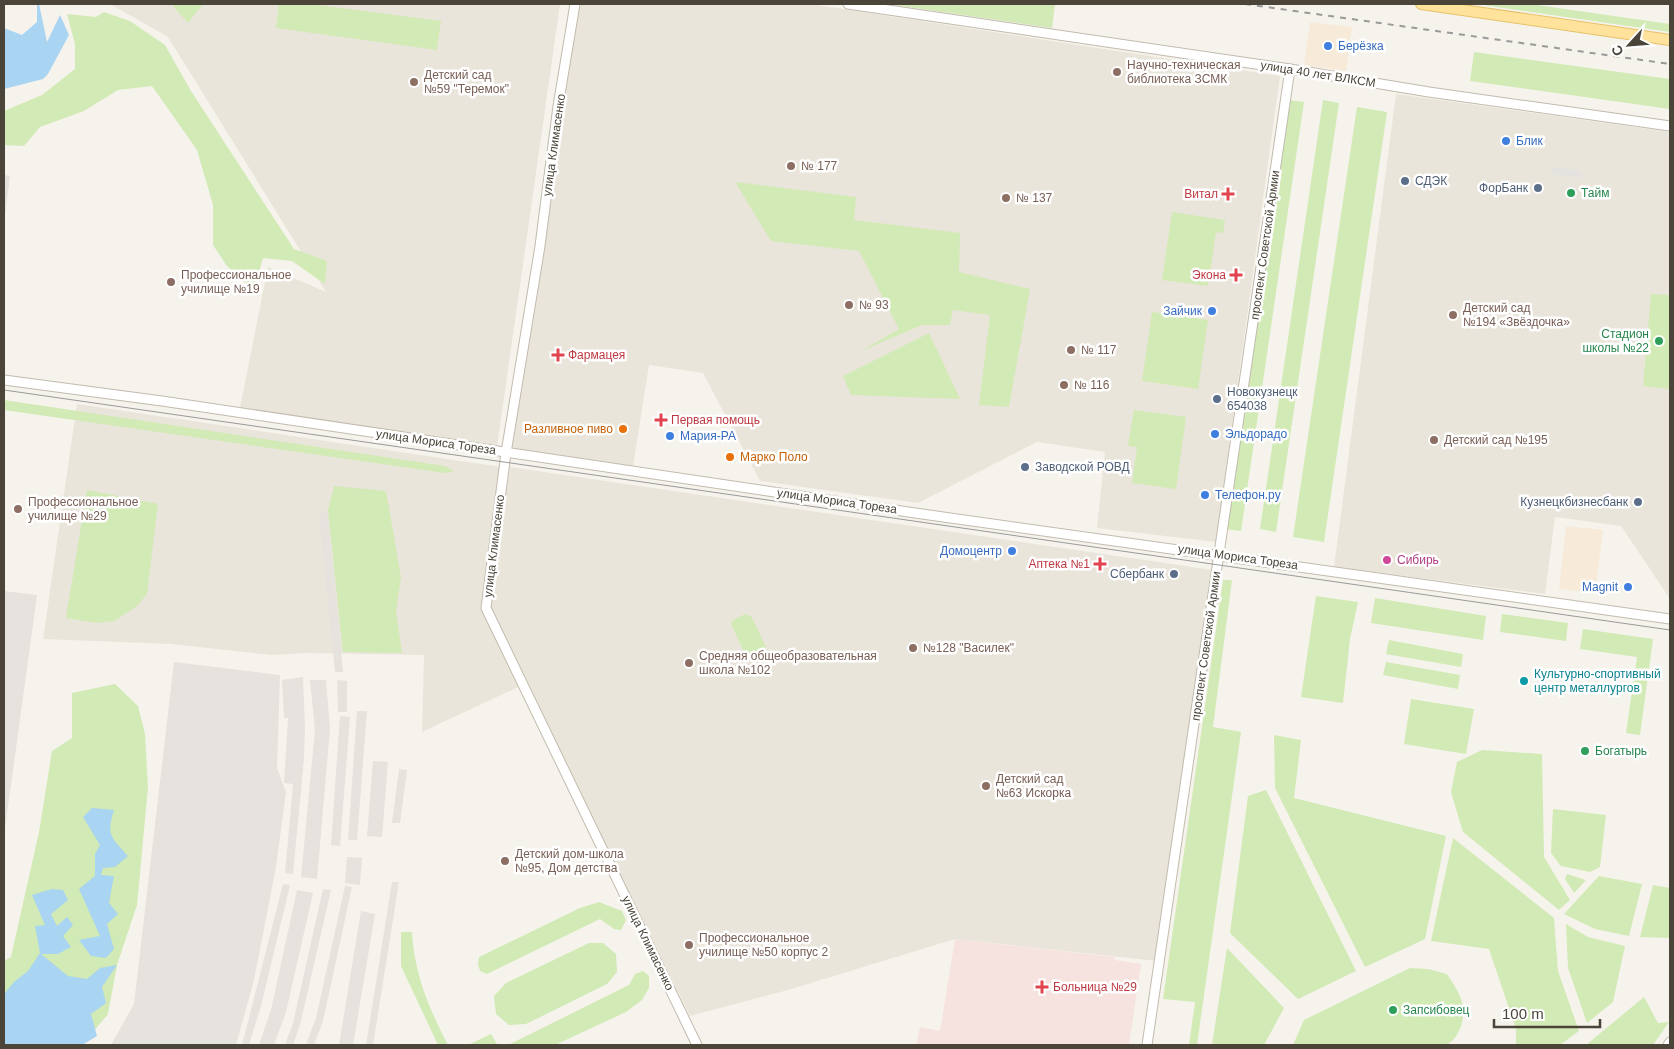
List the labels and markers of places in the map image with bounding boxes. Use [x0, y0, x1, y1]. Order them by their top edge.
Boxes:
place label: Берёзка [1338, 39, 1384, 53]
marker: Берёзка [1322, 40, 1334, 52]
place label: Научно-техническая библиотека ЗСМК [1127, 58, 1240, 86]
marker: Научно-техническая библиотека ЗСМК [1111, 66, 1123, 78]
place label: Детский сад №59 "Теремок" [424, 68, 509, 96]
marker: Детский сад №59 "Теремок" [408, 76, 420, 88]
place label: Блик [1516, 134, 1543, 148]
marker: Блик [1500, 135, 1512, 147]
place label: № 177 [801, 159, 838, 173]
marker: № 177 [785, 160, 797, 172]
place label: СДЭК [1415, 174, 1447, 188]
marker: СДЭК [1399, 175, 1411, 187]
place label: ФорБанк [1479, 181, 1529, 195]
marker: ФорБанк [1532, 182, 1544, 194]
place label: Тайм [1581, 186, 1609, 200]
place label: Витал [1184, 187, 1218, 201]
marker: Тайм [1565, 187, 1577, 199]
marker: Витал [1222, 188, 1234, 200]
place label: № 137 [1016, 191, 1053, 205]
marker: № 137 [1000, 192, 1012, 204]
place label: Профессиональное училище №19 [181, 268, 292, 296]
place label: Экона [1192, 268, 1226, 282]
marker: Экона [1230, 269, 1242, 281]
marker: Профессиональное училище №19 [165, 276, 177, 288]
place label: № 93 [859, 298, 889, 312]
marker: № 93 [843, 299, 855, 311]
place label: Детский сад №194 «Звёздочка» [1463, 301, 1570, 329]
place label: Зайчик [1163, 304, 1203, 318]
marker: Зайчик [1206, 305, 1218, 317]
marker: Детский сад №194 «Звёздочка» [1447, 309, 1459, 321]
place label: Стадион школы №22 [1582, 327, 1649, 355]
marker: Стадион школы №22 [1653, 335, 1665, 347]
place label: № 117 [1081, 343, 1117, 357]
marker: № 117 [1065, 344, 1077, 356]
place label: Фармацея [568, 348, 625, 362]
marker: Фармацея [552, 349, 564, 361]
place label: № 116 [1074, 378, 1110, 392]
marker: № 116 [1058, 379, 1070, 391]
place label: Новокузнецк 654038 [1227, 385, 1298, 413]
marker: Новокузнецк 654038 [1211, 393, 1223, 405]
place label: Первая помощь [671, 413, 760, 427]
marker: Первая помощь [655, 414, 667, 426]
place label: Разливное пиво [524, 422, 613, 436]
marker: Разливное пиво [617, 423, 629, 435]
place label: Эльдорадо [1225, 427, 1288, 441]
marker: Эльдорадо [1209, 428, 1221, 440]
place label: Мария-РА [680, 429, 736, 443]
marker: Мария-РА [664, 430, 676, 442]
place label: Детский сад №195 [1444, 433, 1548, 447]
marker: Детский сад №195 [1428, 434, 1440, 446]
place label: Марко Поло [740, 450, 808, 464]
marker: Марко Поло [724, 451, 736, 463]
place label: Заводской РОВД [1035, 460, 1130, 474]
marker: Заводской РОВД [1019, 461, 1031, 473]
place label: Телефон.ру [1215, 488, 1281, 502]
marker: Телефон.ру [1199, 489, 1211, 501]
place label: Профессиональное училище №29 [28, 495, 139, 523]
place label: Кузнецкбизнесбанк [1520, 495, 1629, 509]
marker: Кузнецкбизнесбанк [1632, 496, 1644, 508]
marker: Профессиональное училище №29 [12, 503, 24, 515]
place label: Домоцентр [940, 544, 1002, 558]
marker: Домоцентр [1006, 545, 1018, 557]
place label: Сибирь [1397, 553, 1439, 567]
marker: Сибирь [1381, 554, 1393, 566]
place label: Аптека №1 [1028, 557, 1090, 571]
marker: Аптека №1 [1094, 558, 1106, 570]
place label: Сбербанк [1110, 567, 1165, 581]
marker: Сбербанк [1168, 568, 1180, 580]
place label: Magnit [1582, 580, 1619, 594]
marker: Magnit [1622, 581, 1634, 593]
place label: №128 "Василек" [923, 641, 1014, 655]
marker: №128 "Василек" [907, 642, 919, 654]
place label: Средняя общеобразовательная школа №102 [699, 649, 877, 677]
marker: Средняя общеобразовательная школа №102 [683, 657, 695, 669]
place label: Культурно-спортивный центр металлургов [1534, 667, 1661, 695]
marker: Культурно-спортивный центр металлургов [1518, 675, 1530, 687]
place label: Богатырь [1595, 744, 1647, 758]
marker: Богатырь [1579, 745, 1591, 757]
place label: Детский сад №63 Искорка [996, 772, 1071, 800]
marker: Детский сад №63 Искорка [980, 780, 992, 792]
place label: Детский дом-школа №95, Дом детства [515, 847, 624, 875]
marker: Детский дом-школа №95, Дом детства [499, 855, 511, 867]
place label: Профессиональное училище №50 корпус 2 [699, 931, 828, 959]
marker: Профессиональное училище №50 корпус 2 [683, 939, 695, 951]
marker: Больница №29 [1035, 980, 1049, 994]
place label: Больница №29 [1053, 980, 1137, 994]
place label: Запсибовец [1403, 1003, 1470, 1017]
marker: Запсибовец [1387, 1004, 1399, 1016]

